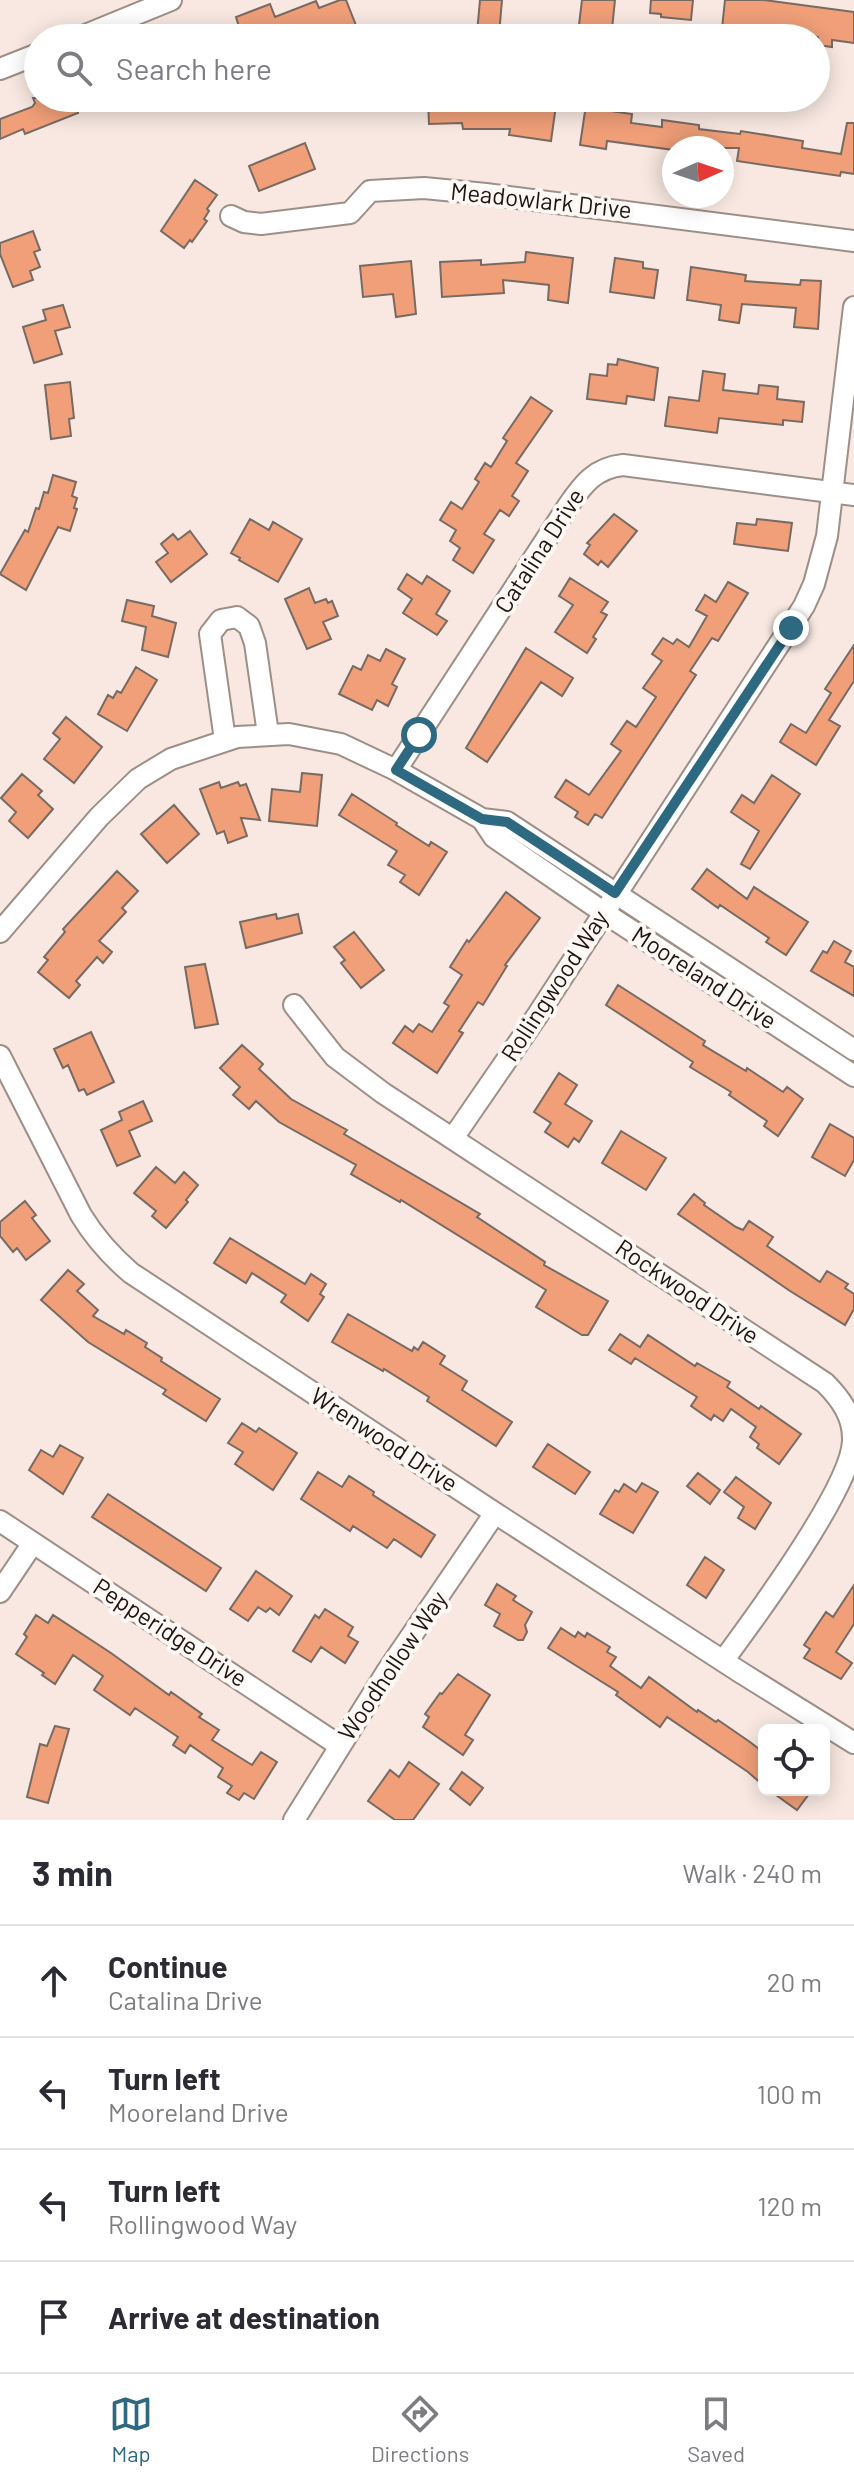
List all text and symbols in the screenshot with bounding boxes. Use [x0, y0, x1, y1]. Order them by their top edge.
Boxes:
search box [24, 24, 830, 112]
icon: search [52, 46, 96, 90]
text: Search here [116, 50, 272, 86]
north arrow [662, 136, 734, 208]
street label: Meadowlark Drive [449, 176, 633, 223]
street label: Catalina Drive [488, 482, 590, 618]
route end [773, 610, 809, 646]
route start [401, 717, 437, 753]
street label: Rollingwood Way [494, 904, 613, 1066]
street label: Mooreland Drive [627, 919, 783, 1034]
street label: Rockwood Drive [611, 1232, 765, 1349]
street label: Wrenwood Drive [306, 1380, 464, 1497]
street label: Pepperidge Drive [88, 1571, 253, 1692]
street label: Woodhollow Way [331, 1585, 452, 1745]
map controls [758, 1724, 830, 1796]
button: locate [758, 1724, 830, 1796]
text: 3 min [32, 1852, 113, 1893]
text: Walk · 240 m [683, 1857, 822, 1888]
text: Continue [108, 1948, 228, 1984]
icon: ahead [32, 1959, 76, 2003]
text: 20 m [767, 1966, 822, 1997]
text: Catalina Drive [108, 1984, 263, 2015]
text: Turn left [108, 2060, 221, 2096]
icon: left [32, 2071, 76, 2115]
text: 100 m [757, 2078, 822, 2109]
text: Mooreland Drive [108, 2096, 289, 2127]
text: Turn left [108, 2172, 221, 2208]
icon: left [32, 2183, 76, 2227]
text: 120 m [758, 2190, 822, 2221]
text: Rollingwood Way [108, 2208, 297, 2239]
icon: arrive [32, 2295, 76, 2339]
text: Arrive at destination [108, 2299, 380, 2335]
tab: Map [109, 2392, 153, 2466]
tab: Directions [371, 2392, 469, 2466]
tab: Saved [687, 2392, 745, 2466]

